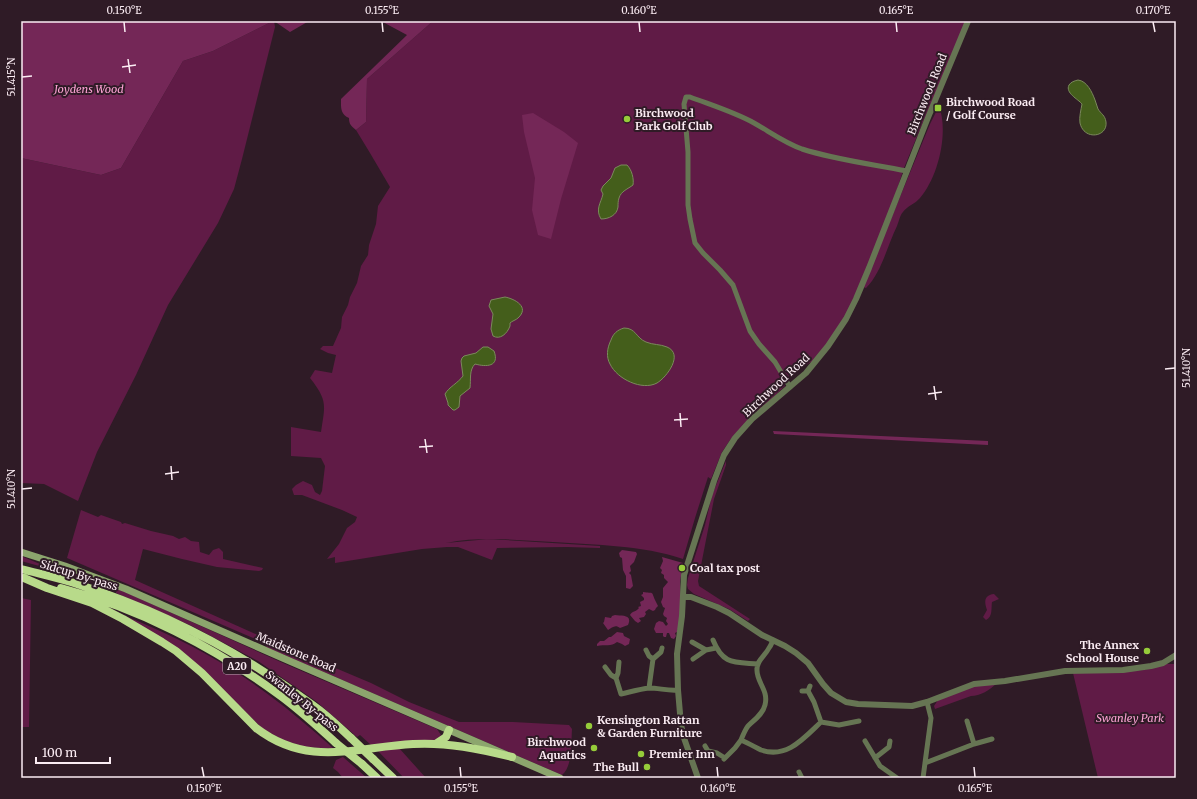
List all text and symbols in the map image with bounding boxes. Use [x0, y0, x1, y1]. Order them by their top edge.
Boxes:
text: 0.150°E [106, 4, 142, 17]
text: 0.155°E [365, 4, 400, 17]
text: 0.160°E [621, 4, 657, 17]
text: 0.165°E [879, 4, 914, 17]
text: 0.170°E [1136, 4, 1171, 17]
street label: Birchwood Road [904, 51, 950, 137]
text: 51.415°N [5, 57, 18, 97]
park label: Joydens Wood [53, 82, 124, 96]
place label: Birchwood Road / Golf Course [946, 95, 1035, 122]
marker: Birchwood Road / Golf Course [933, 103, 943, 113]
place label: Birchwood Park Golf Club [635, 106, 713, 133]
marker: Birchwood Park Golf Club [622, 114, 632, 124]
text: 51.410°N [1180, 348, 1193, 388]
street label: Birchwood Road [740, 350, 813, 420]
text: 51.410°N [5, 469, 18, 509]
street label: Sidcup By-pass [38, 557, 120, 593]
place label: Coal tax post [690, 561, 761, 575]
marker: Coal tax post [677, 563, 687, 573]
street label: Maidstone Road [254, 629, 338, 675]
place label: The Annex School House [1066, 638, 1139, 665]
marker: The Annex School House [1142, 646, 1152, 656]
road number: A20 [223, 658, 251, 674]
street label: Swanley By-pass [263, 668, 341, 734]
park label: Swanley Park [1096, 711, 1164, 725]
place label: Kensington Rattan & Garden Furniture [597, 713, 702, 740]
marker: Kensington Rattan & Garden Furniture [584, 721, 594, 731]
place label: Birchwood Aquatics [527, 735, 586, 762]
scale bar [36, 739, 110, 765]
marker: Birchwood Aquatics [589, 743, 599, 753]
text: 100 m [42, 745, 77, 760]
place label: Premier Inn [649, 747, 715, 761]
marker: Premier Inn [636, 749, 646, 759]
place label: The Bull [593, 760, 639, 774]
marker: The Bull [642, 762, 652, 772]
text: 0.150°E [186, 782, 222, 795]
text: 0.155°E [444, 782, 479, 795]
text: 0.160°E [700, 782, 736, 795]
text: 0.165°E [958, 782, 993, 795]

